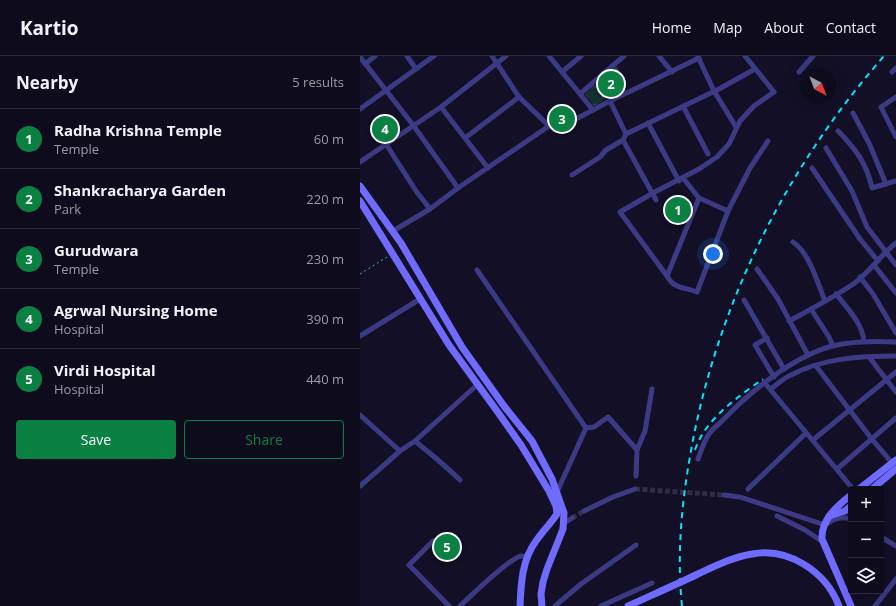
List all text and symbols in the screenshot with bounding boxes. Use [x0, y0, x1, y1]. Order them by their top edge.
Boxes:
text: Kartio [20, 15, 79, 41]
text: Home [652, 18, 691, 37]
text: Map [713, 18, 742, 37]
text: About [764, 18, 804, 37]
text: Contact [826, 18, 876, 37]
north arrow [800, 68, 836, 104]
pin: 2 [598, 69, 624, 99]
text: Nearby [16, 71, 78, 94]
text: 5 results [292, 73, 344, 91]
pin: 3 [549, 104, 575, 134]
pin: 4 [372, 114, 398, 144]
text: Radha Krishna Temple [54, 120, 222, 140]
text: 1 [25, 130, 33, 148]
text: 60 m [314, 130, 344, 148]
text: Temple [54, 140, 99, 158]
text: Shankracharya Garden [54, 180, 226, 200]
text: 2 [25, 190, 33, 208]
text: 220 m [306, 190, 344, 208]
pin: 1 [665, 195, 691, 225]
text: Park [54, 200, 81, 218]
text: Gurudwara [54, 240, 139, 260]
your location [703, 244, 723, 264]
text: 3 [25, 250, 33, 268]
text: 230 m [306, 250, 344, 268]
text: Temple [54, 260, 99, 278]
text: Agrwal Nursing Home [54, 300, 218, 320]
text: 4 [25, 310, 33, 328]
text: 390 m [306, 310, 344, 328]
text: Hospital [54, 320, 104, 338]
text: Virdi Hospital [54, 360, 156, 380]
text: 5 [25, 370, 33, 388]
text: 440 m [306, 370, 344, 388]
text: Hospital [54, 380, 104, 398]
button: Save [16, 420, 176, 459]
button: Share [184, 420, 344, 459]
map controls [848, 486, 884, 594]
button: + [848, 486, 884, 522]
button: − [848, 522, 884, 558]
pin: 5 [434, 532, 460, 562]
button: layers [848, 558, 884, 594]

